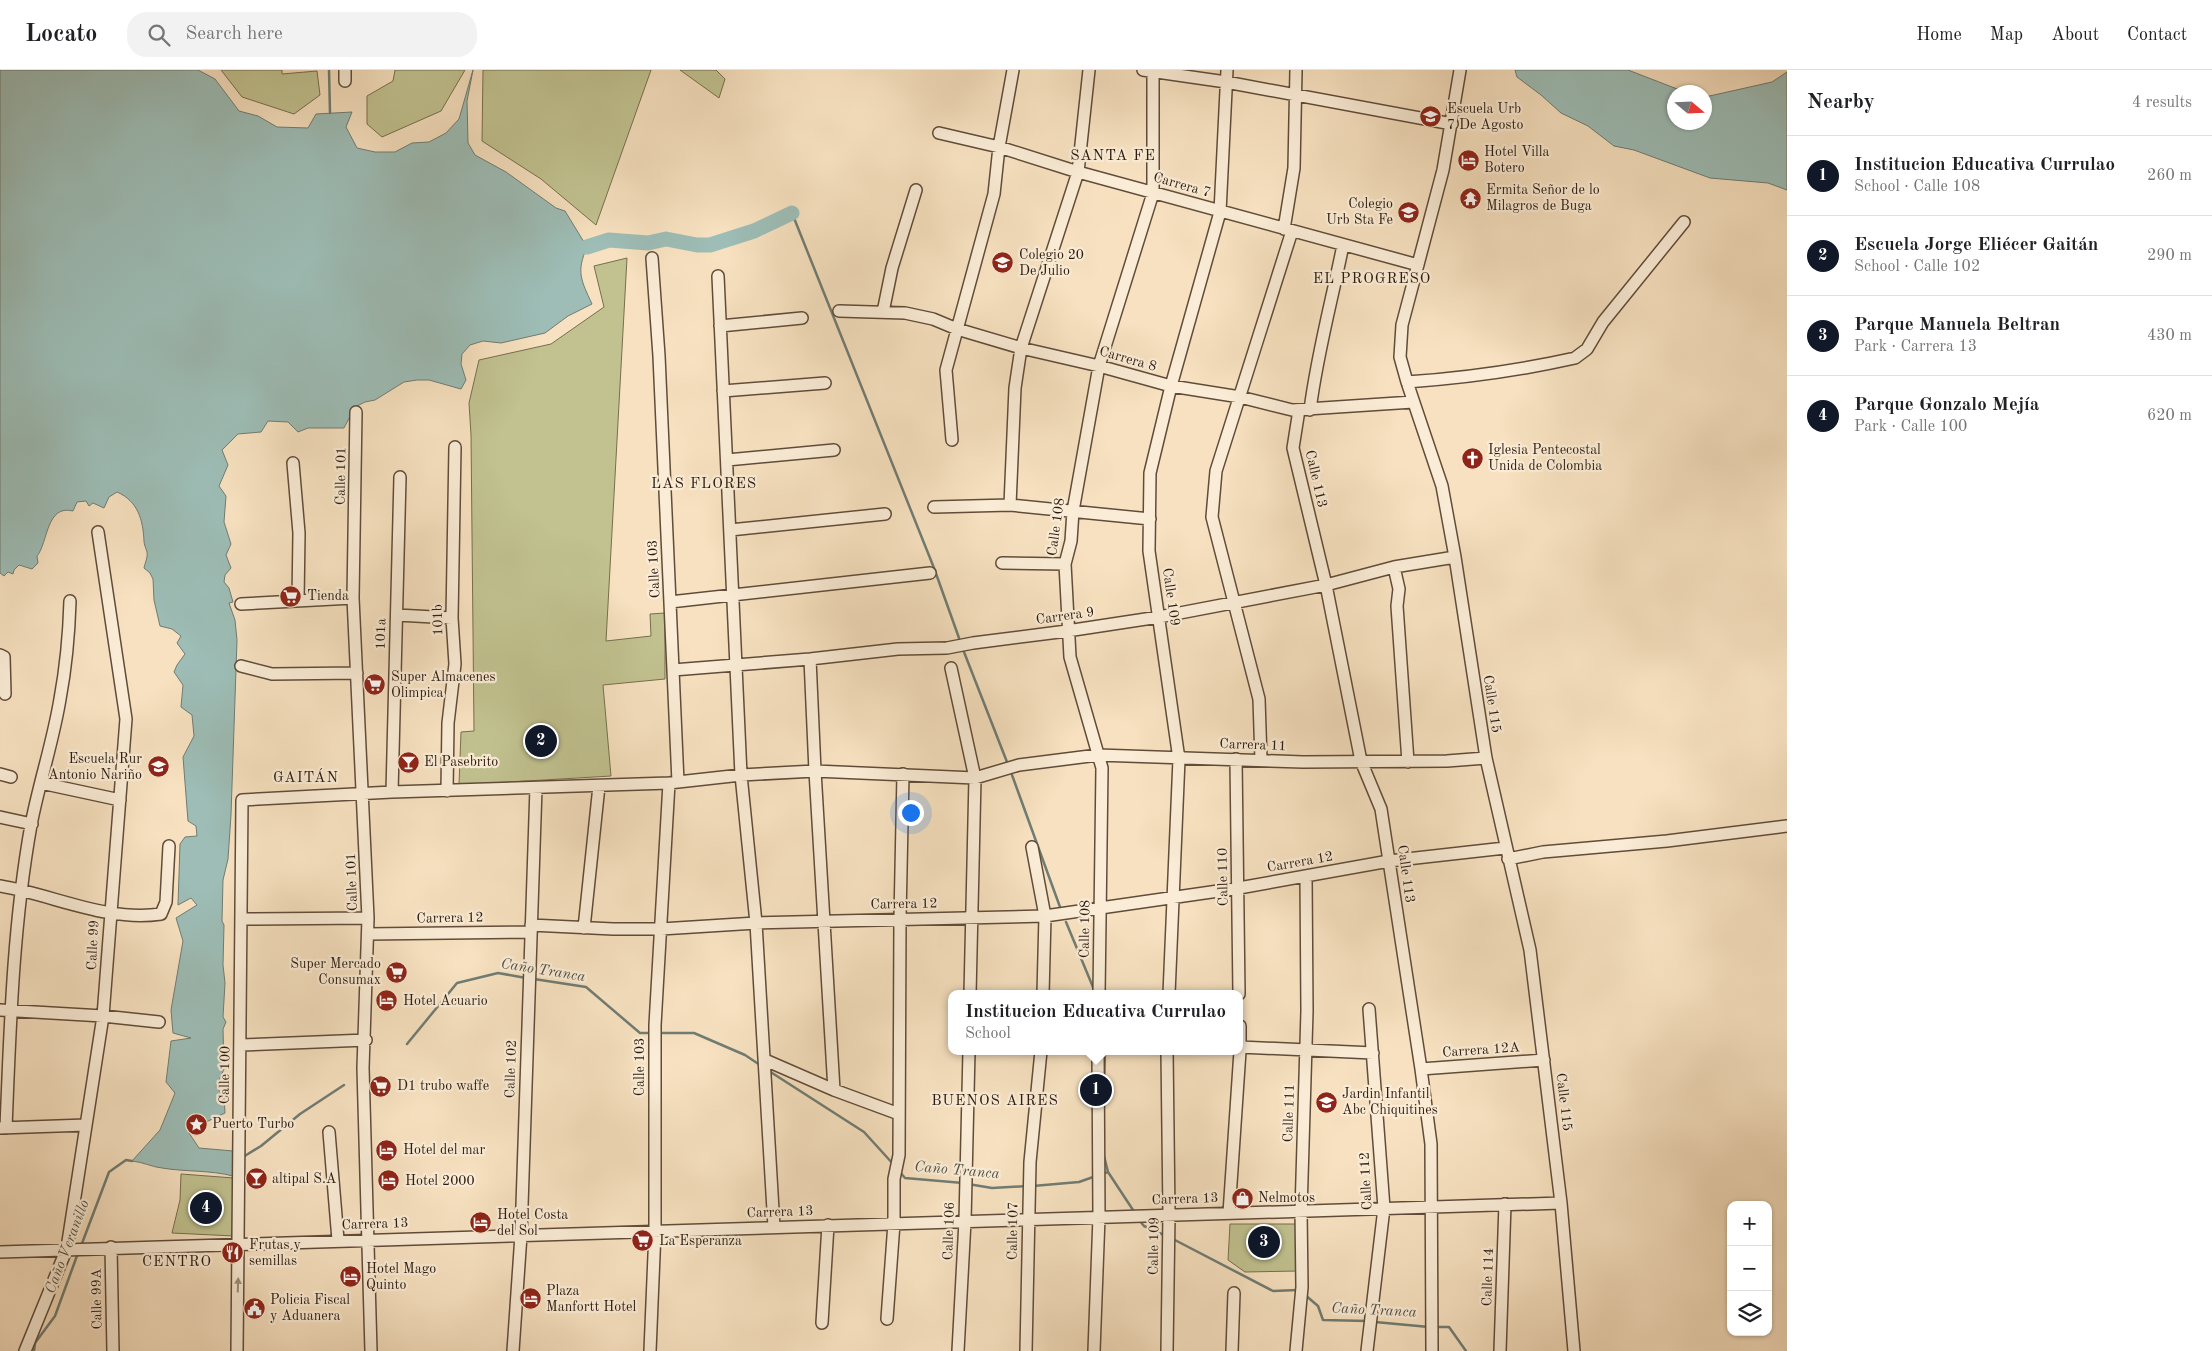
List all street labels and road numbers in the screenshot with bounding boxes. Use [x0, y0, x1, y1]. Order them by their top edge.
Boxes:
street label: Carrera 7 [1152, 170, 1212, 200]
street label: Carrera 8 [1098, 344, 1158, 374]
street label: Calle 101 [333, 447, 349, 505]
street label: Calle 113 [1303, 449, 1329, 509]
street label: Calle 108 [1045, 497, 1067, 557]
street label: Calle 103 [645, 539, 663, 599]
street label: Calle 109 [1160, 567, 1182, 627]
street label: 101b [431, 604, 445, 636]
street label: Carrera 9 [1035, 605, 1095, 627]
street label: 101a [374, 618, 388, 650]
street label: Calle 115 [1481, 674, 1503, 734]
street label: Carrera 11 [1219, 737, 1287, 753]
street label: Calle 113 [1395, 844, 1417, 904]
street label: Calle 110 [1215, 848, 1231, 906]
street label: Carrera 12 [1266, 849, 1334, 875]
street label: Calle 101 [344, 852, 360, 912]
street label: Carrera 12 [870, 896, 938, 912]
street label: Calle 108 [1077, 900, 1093, 958]
street label: Carrera 12 [416, 910, 484, 926]
street label: Calle 99 [85, 919, 101, 971]
street label: Calle 103 [633, 1038, 647, 1096]
street label: Calle 102 [503, 1039, 519, 1099]
street label: Carrera 12A [1442, 1040, 1521, 1060]
street label: Calle 100 [217, 1046, 233, 1104]
street label: Calle 115 [1553, 1072, 1575, 1132]
street label: Calle 111 [1281, 1083, 1297, 1143]
street label: Calle 112 [1357, 1151, 1375, 1211]
street label: Carrera 13 [1151, 1191, 1219, 1207]
street label: Calle 106 [941, 1201, 957, 1261]
street label: Calle 107 [1005, 1202, 1021, 1260]
street label: Carrera 13 [746, 1204, 814, 1220]
street label: Carrera 13 [341, 1216, 409, 1232]
street label: Calle 109 [1146, 1217, 1162, 1275]
street label: Calle 114 [1480, 1247, 1496, 1307]
street label: Calle 99A [89, 1268, 105, 1330]

